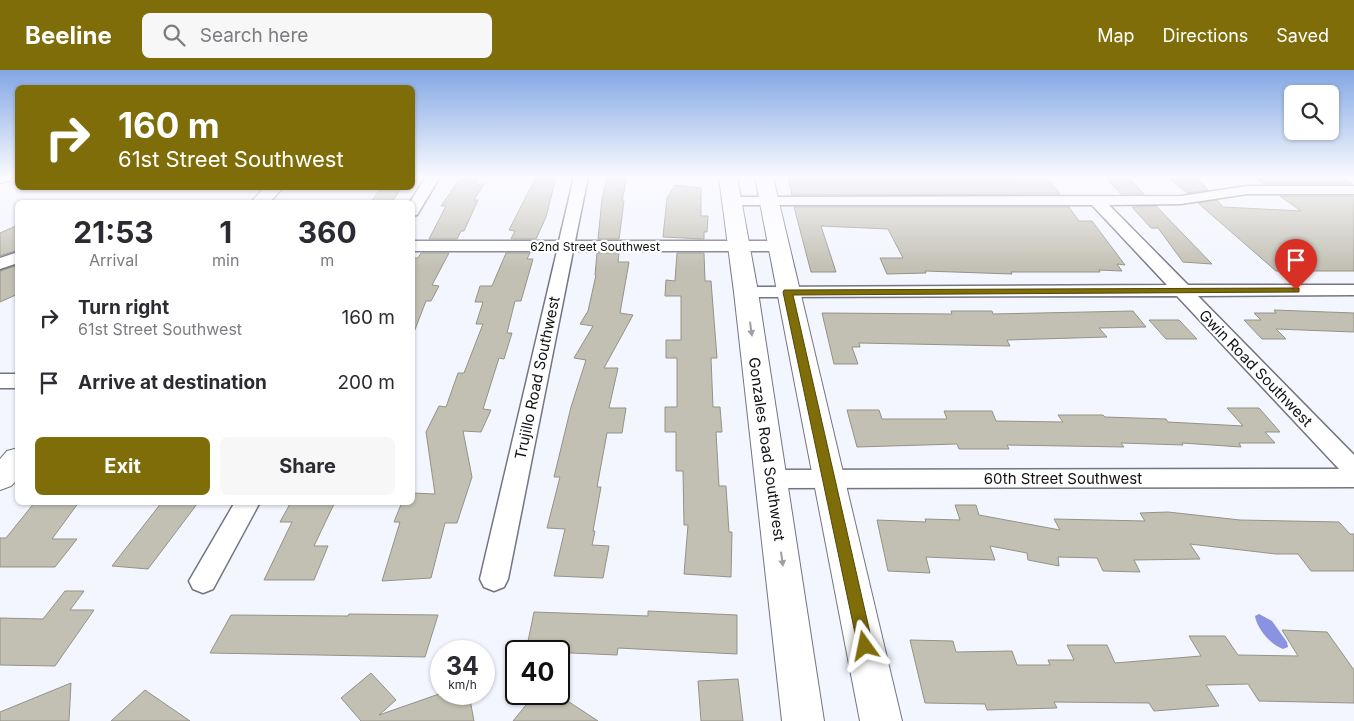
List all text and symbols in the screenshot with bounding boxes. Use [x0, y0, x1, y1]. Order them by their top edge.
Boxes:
search box [142, 13, 492, 58]
text: Beeline [25, 21, 112, 50]
icon: search [160, 21, 188, 49]
text: Search here [200, 24, 308, 47]
text: Map [1097, 25, 1135, 46]
text: Directions [1163, 25, 1248, 46]
text: Saved [1276, 25, 1329, 46]
map controls [1284, 85, 1339, 140]
button: search [1284, 85, 1339, 140]
text: 160 m [118, 104, 220, 146]
icon: right [35, 105, 100, 170]
text: 61st Street Southwest [118, 146, 344, 172]
text: 21:53 [73, 214, 154, 250]
text: 1 [219, 214, 232, 250]
text: 360 [298, 214, 357, 250]
street label: 62nd Street Southwest [530, 239, 660, 254]
pin [1275, 239, 1317, 290]
icon: arrive [1282, 246, 1310, 274]
text: Arrival [89, 250, 138, 270]
text: min [212, 250, 239, 270]
text: m [320, 250, 334, 270]
street label: Trujillo Road Southwest [510, 295, 564, 461]
text: Turn right [78, 296, 169, 319]
icon: right [35, 304, 63, 332]
text: 160 m [342, 306, 395, 329]
street label: Gwin Road Southwest [1195, 306, 1317, 431]
text: 61st Street Southwest [78, 319, 242, 339]
one-way arrow [747, 321, 755, 337]
street label: Gonzales Road Southwest [745, 356, 789, 542]
icon: arrive [35, 369, 63, 397]
text: Arrive at destination [78, 371, 267, 394]
text: 200 m [337, 371, 395, 394]
button: Exit [35, 437, 210, 495]
button: Share [220, 437, 395, 495]
street label: 60th Street Southwest [984, 469, 1142, 488]
one-way arrow [778, 552, 786, 568]
position arrow [838, 619, 890, 671]
speed limit sign: 40 [505, 640, 570, 705]
text: 34 [446, 651, 479, 681]
text: km/h [448, 677, 477, 692]

